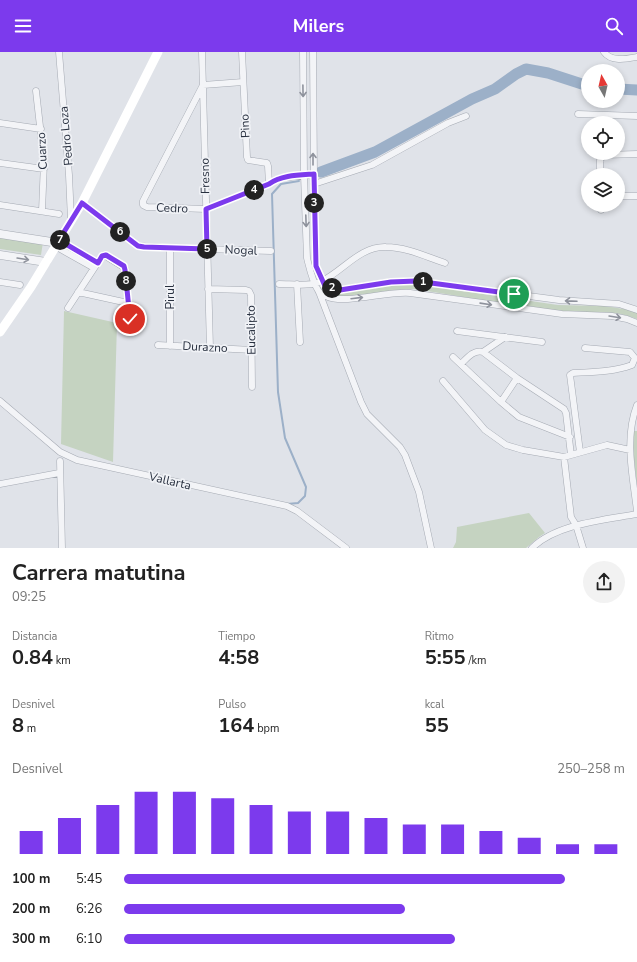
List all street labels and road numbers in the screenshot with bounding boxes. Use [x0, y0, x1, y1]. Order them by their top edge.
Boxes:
street label: Pedro Loza [55, 106, 77, 166]
street label: Pino [236, 113, 254, 138]
street label: Cuarzo [33, 132, 51, 170]
street label: Fresno [197, 157, 213, 194]
street label: Cedro [156, 199, 189, 217]
street label: Nogal [224, 241, 258, 259]
street label: Pirul [162, 284, 178, 309]
street label: Eucalipto [243, 305, 259, 355]
street label: Durazno [182, 338, 228, 356]
street label: Vallarta [146, 468, 193, 494]

